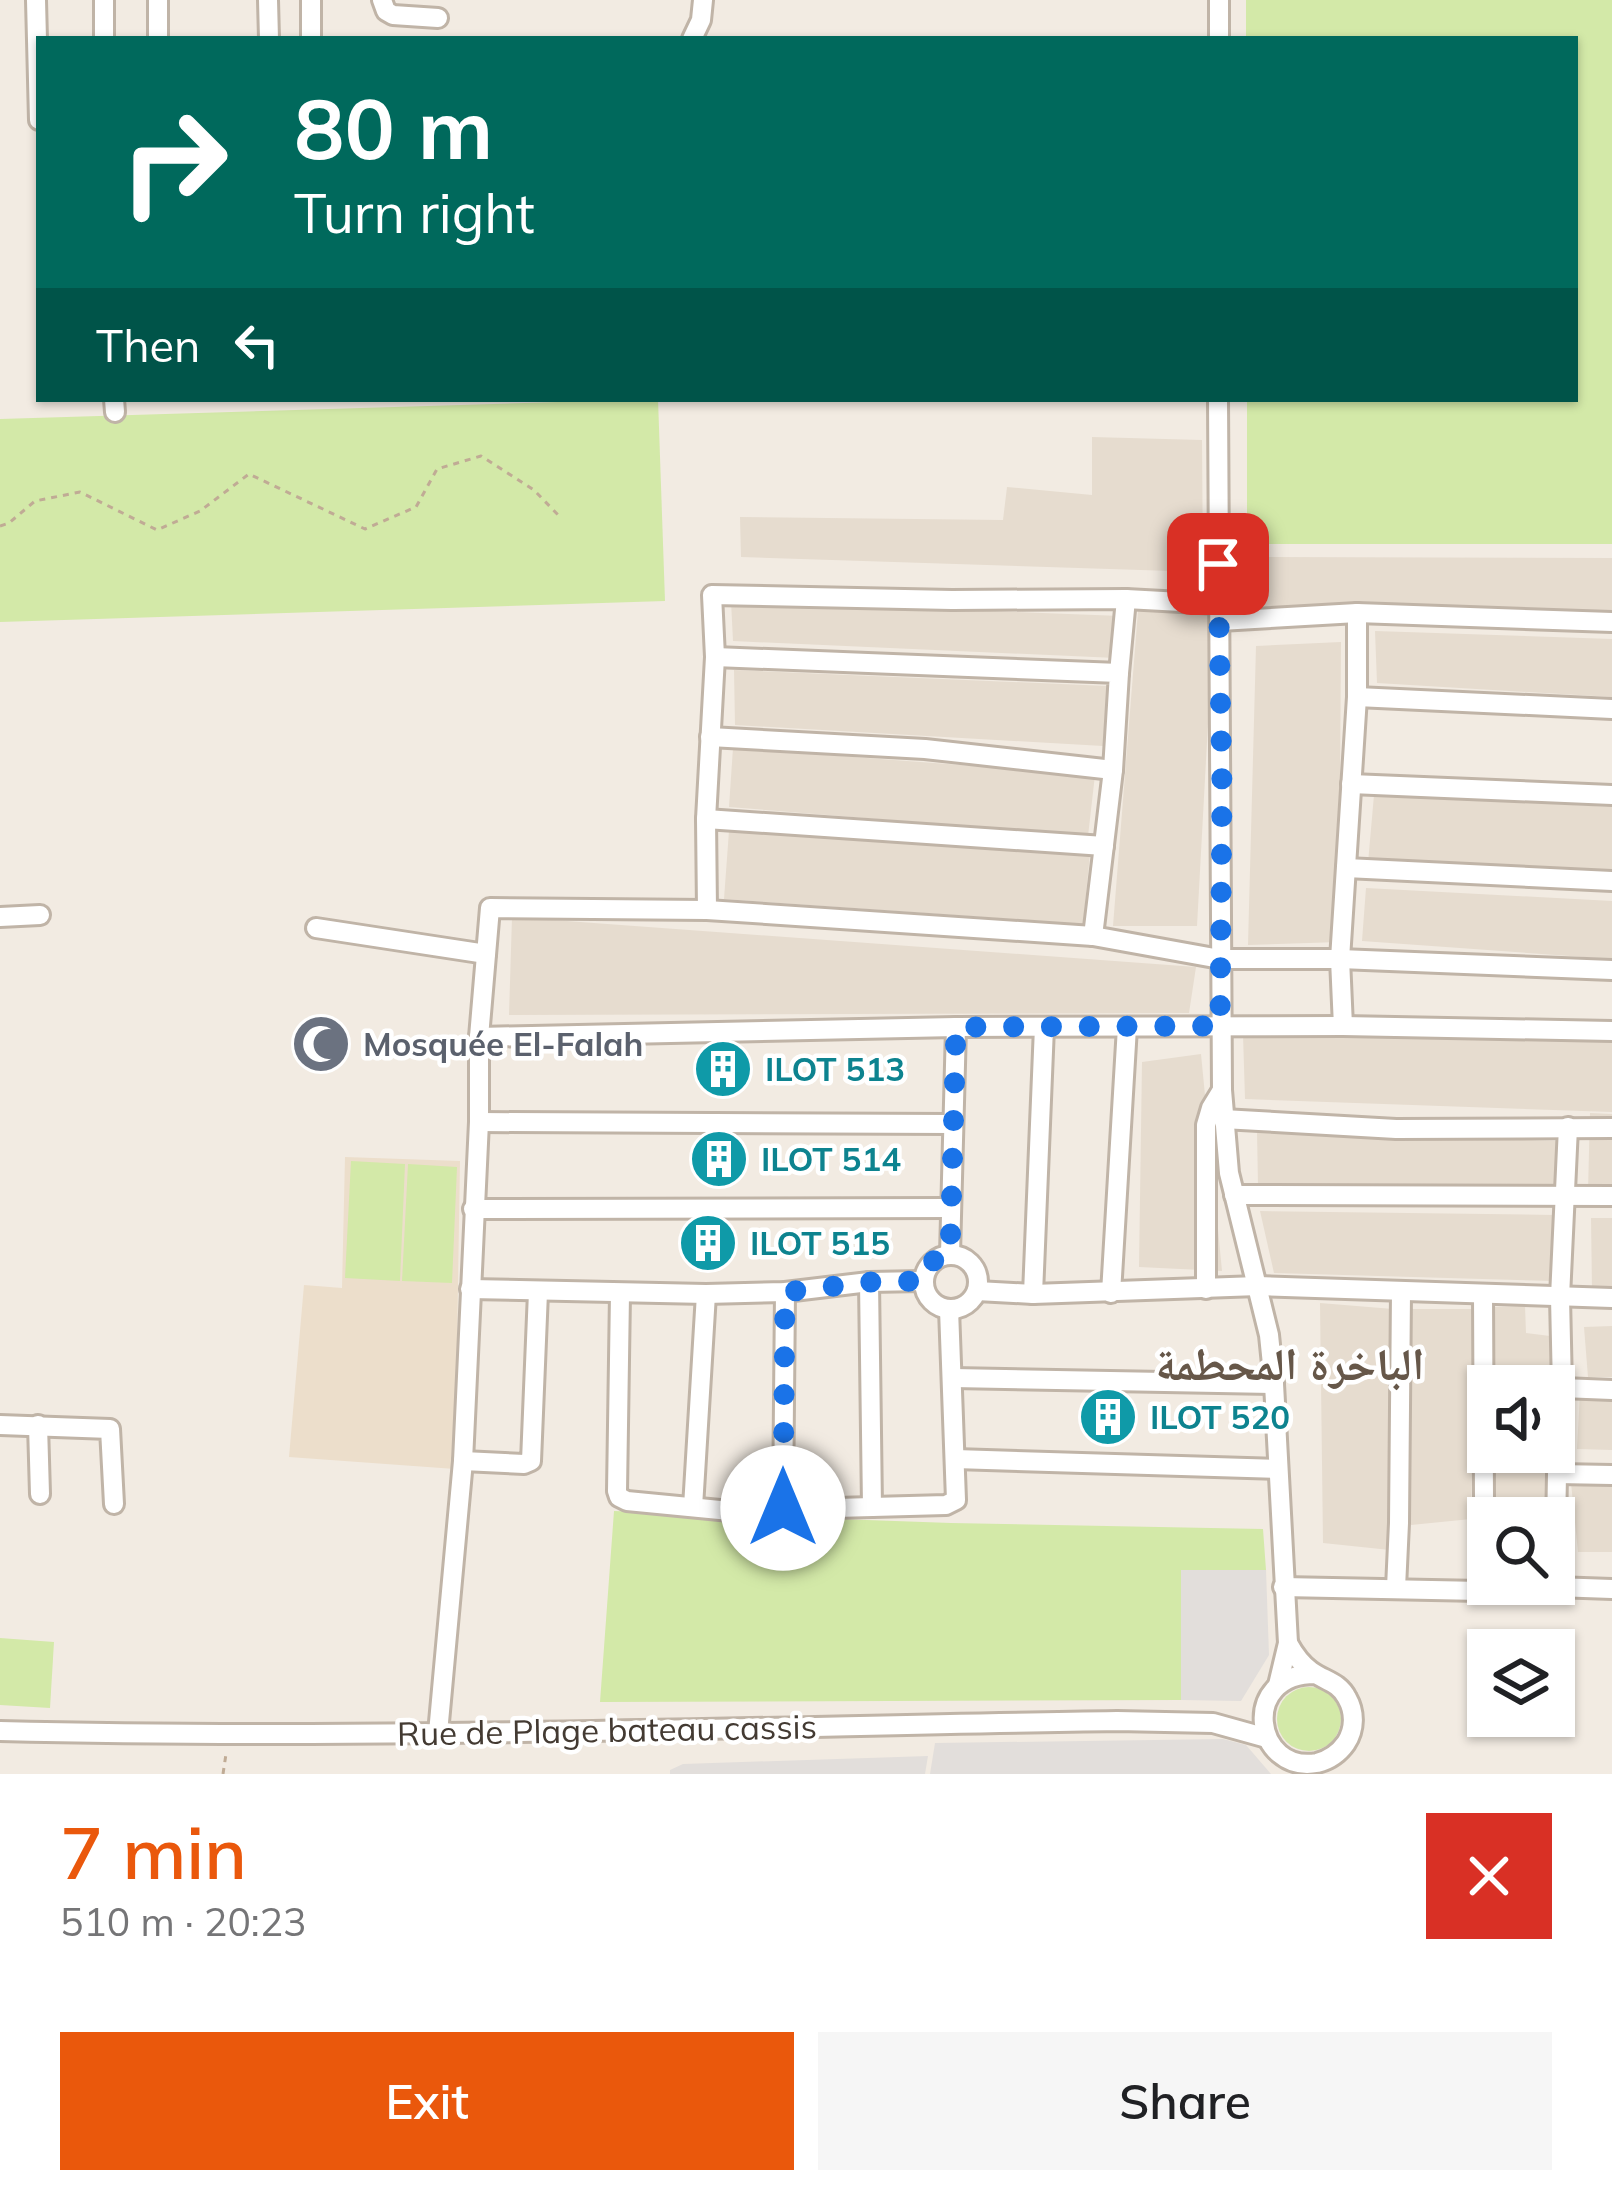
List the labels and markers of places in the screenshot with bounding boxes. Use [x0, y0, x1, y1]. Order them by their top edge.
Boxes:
pin [1167, 513, 1269, 615]
mosque icon: Mosquée El-Falah [290, 1013, 352, 1075]
place label: Mosquée El-Falah [363, 1023, 643, 1064]
building icon: ILOT 513 [692, 1038, 754, 1100]
place label: ILOT 513 [765, 1048, 905, 1089]
building icon: ILOT 514 [688, 1128, 750, 1190]
place label: ILOT 514 [761, 1138, 901, 1179]
building icon: ILOT 515 [677, 1212, 739, 1274]
place label: ILOT 515 [750, 1222, 890, 1263]
building icon: ILOT 520 [1077, 1386, 1139, 1448]
place label: ILOT 520 [1150, 1396, 1290, 1437]

